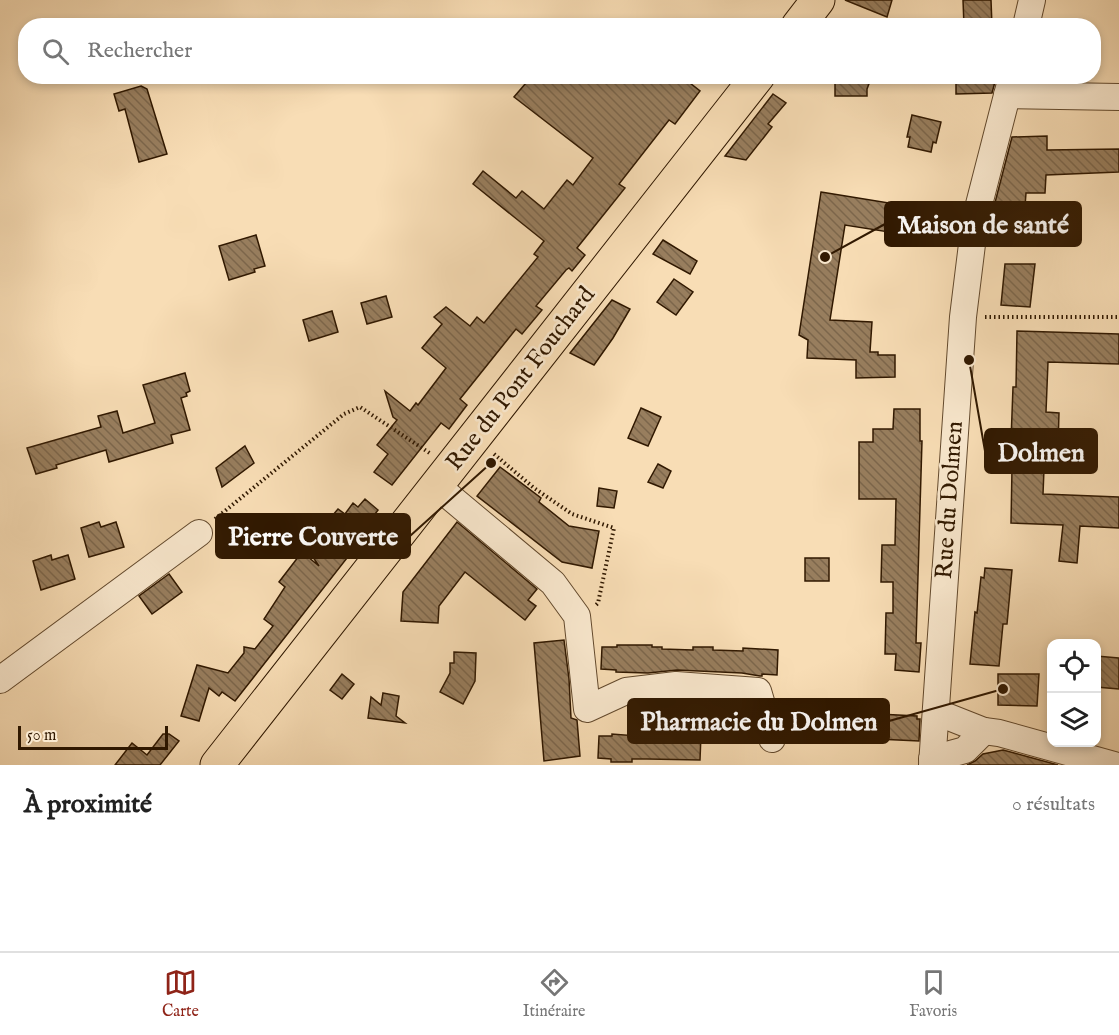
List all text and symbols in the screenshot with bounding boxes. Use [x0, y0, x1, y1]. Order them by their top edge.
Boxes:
search box [18, 18, 1101, 84]
icon: search [39, 35, 72, 68]
text: Rechercher [87, 37, 192, 65]
callout: Maison de santé [885, 202, 1081, 246]
text: Maison de santé [897, 209, 1069, 242]
street label: Rue du Pont Fouchard [439, 281, 603, 477]
street label: Rue du Dolmen [929, 420, 971, 580]
callout: Dolmen [985, 429, 1097, 473]
text: Dolmen [997, 437, 1085, 470]
callout: Pierre Couverte [216, 514, 410, 558]
text: Pierre Couverte [228, 521, 398, 554]
map controls [1047, 639, 1101, 747]
button: locate [1047, 639, 1101, 693]
button: layers [1047, 693, 1101, 747]
callout: Pharmacie du Dolmen [628, 699, 889, 743]
text: Pharmacie du Dolmen [640, 706, 878, 739]
scale bar [18, 723, 168, 750]
text: 50 m [27, 726, 56, 746]
text: À proximité [24, 788, 152, 821]
text: 0 résultats [1012, 792, 1095, 817]
tab: Carte [162, 966, 199, 1022]
tab: Itinéraire [523, 966, 585, 1022]
tab: Favoris [909, 966, 957, 1022]

